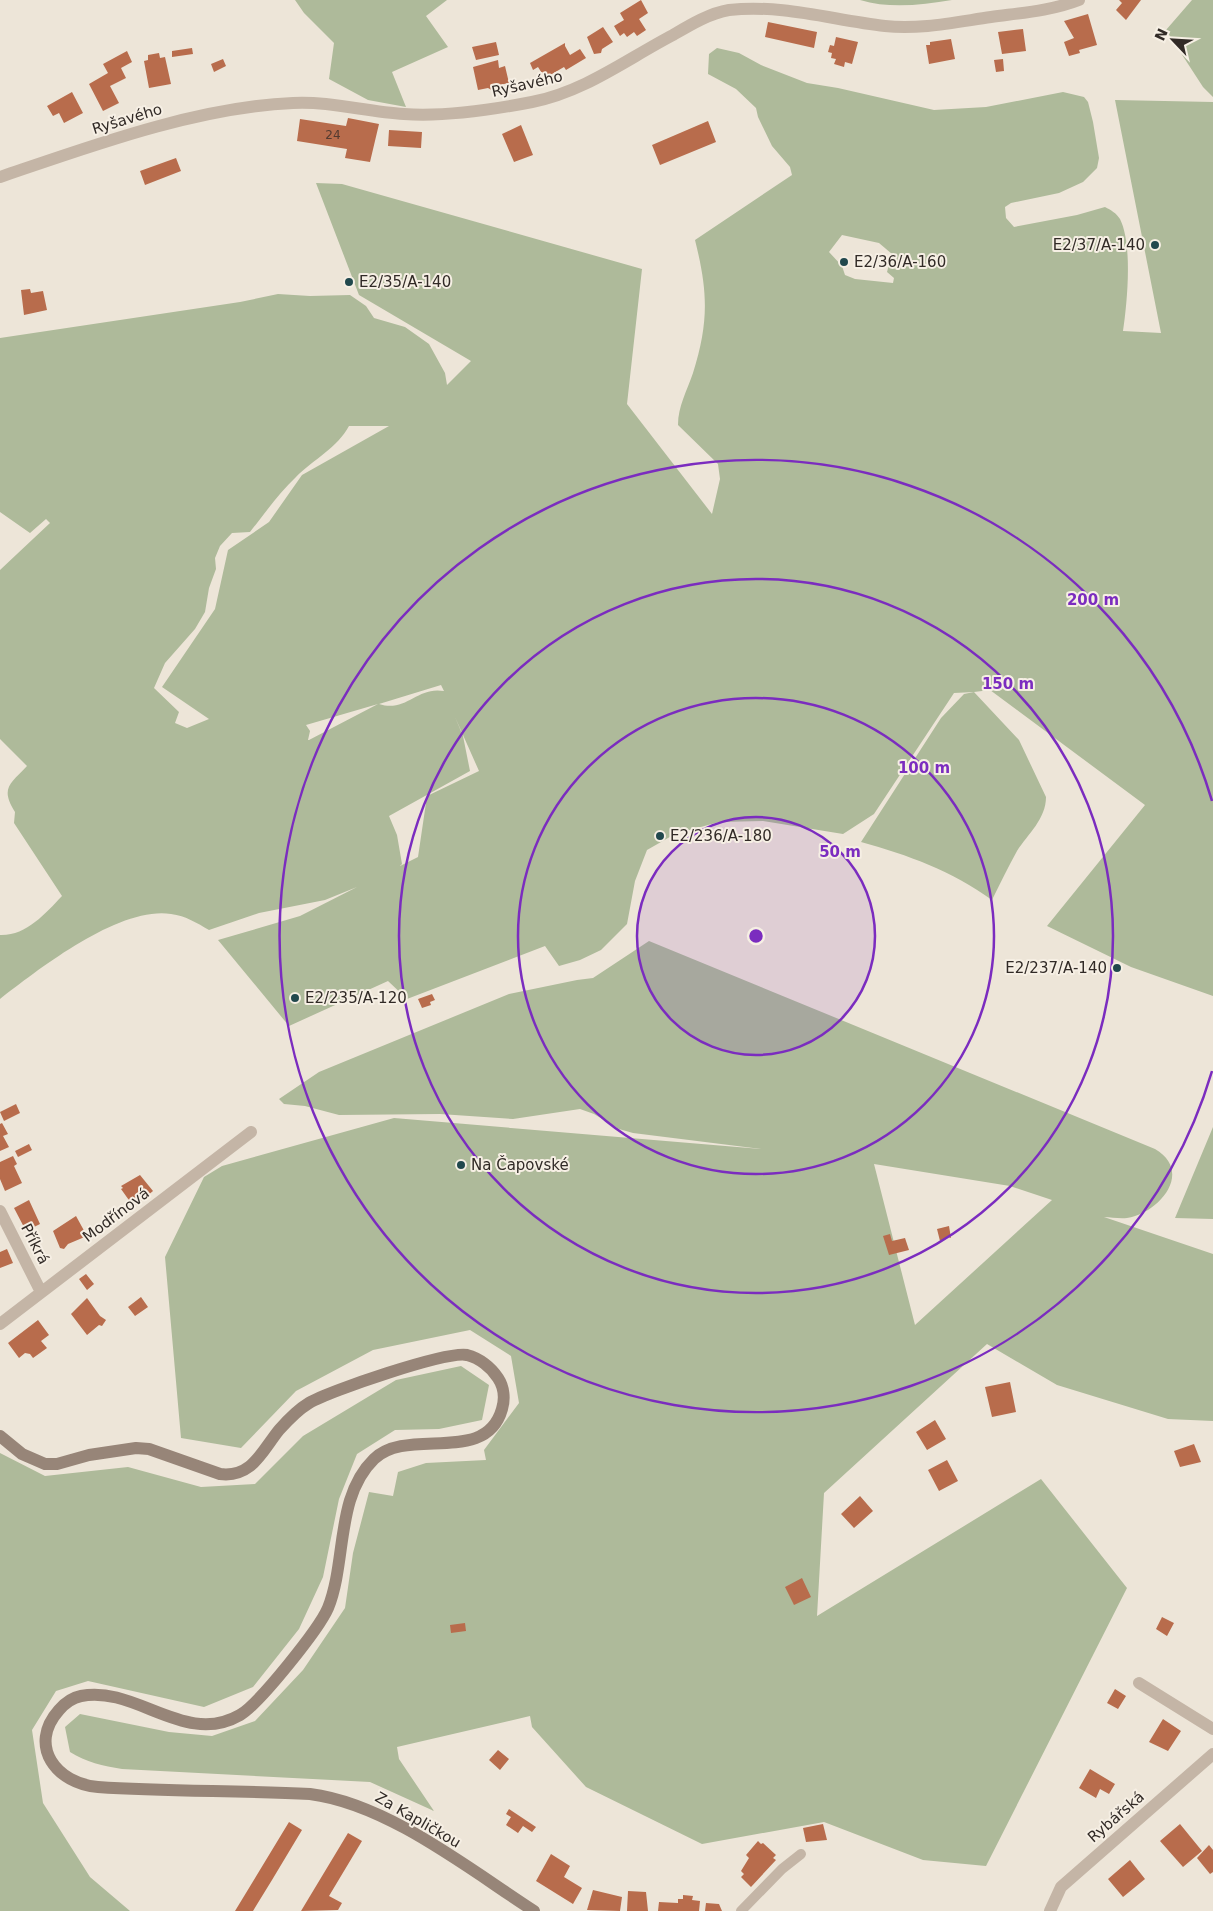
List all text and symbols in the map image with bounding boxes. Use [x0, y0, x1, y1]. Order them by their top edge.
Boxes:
north arrow [1148, 15, 1198, 65]
text: N [1151, 26, 1171, 43]
street label: Ryšavého [490, 67, 564, 101]
street label: Ryšavého [90, 100, 164, 138]
house number: 24 [325, 128, 341, 142]
place label: E2/37/A-140 [1053, 236, 1145, 254]
marker: E2/37/A-140 [1149, 239, 1161, 251]
place label: E2/36/A-160 [854, 253, 946, 271]
marker: E2/36/A-160 [838, 256, 850, 268]
place label: E2/35/A-140 [359, 273, 451, 291]
marker: E2/35/A-140 [343, 276, 355, 288]
text: 200 m [1067, 591, 1119, 609]
text: 150 m [982, 675, 1034, 693]
text: 100 m [898, 759, 950, 777]
place label: E2/236/A-180 [670, 827, 772, 845]
marker: E2/236/A-180 [654, 830, 666, 842]
text: 50 m [819, 843, 861, 861]
centre of rings [747, 927, 765, 945]
place label: E2/237/A-140 [1005, 959, 1107, 977]
marker: E2/237/A-140 [1111, 962, 1123, 974]
place label: E2/235/A-120 [305, 989, 407, 1007]
marker: E2/235/A-120 [289, 992, 301, 1004]
place label: Na Čapovské [471, 1155, 569, 1174]
marker: Na Čapovské [455, 1159, 467, 1171]
street label: Modřínová [79, 1184, 153, 1246]
street label: Příkrá [17, 1221, 53, 1267]
street label: Za Kapličkou [372, 1788, 464, 1852]
street label: Rybářská [1084, 1788, 1148, 1846]

